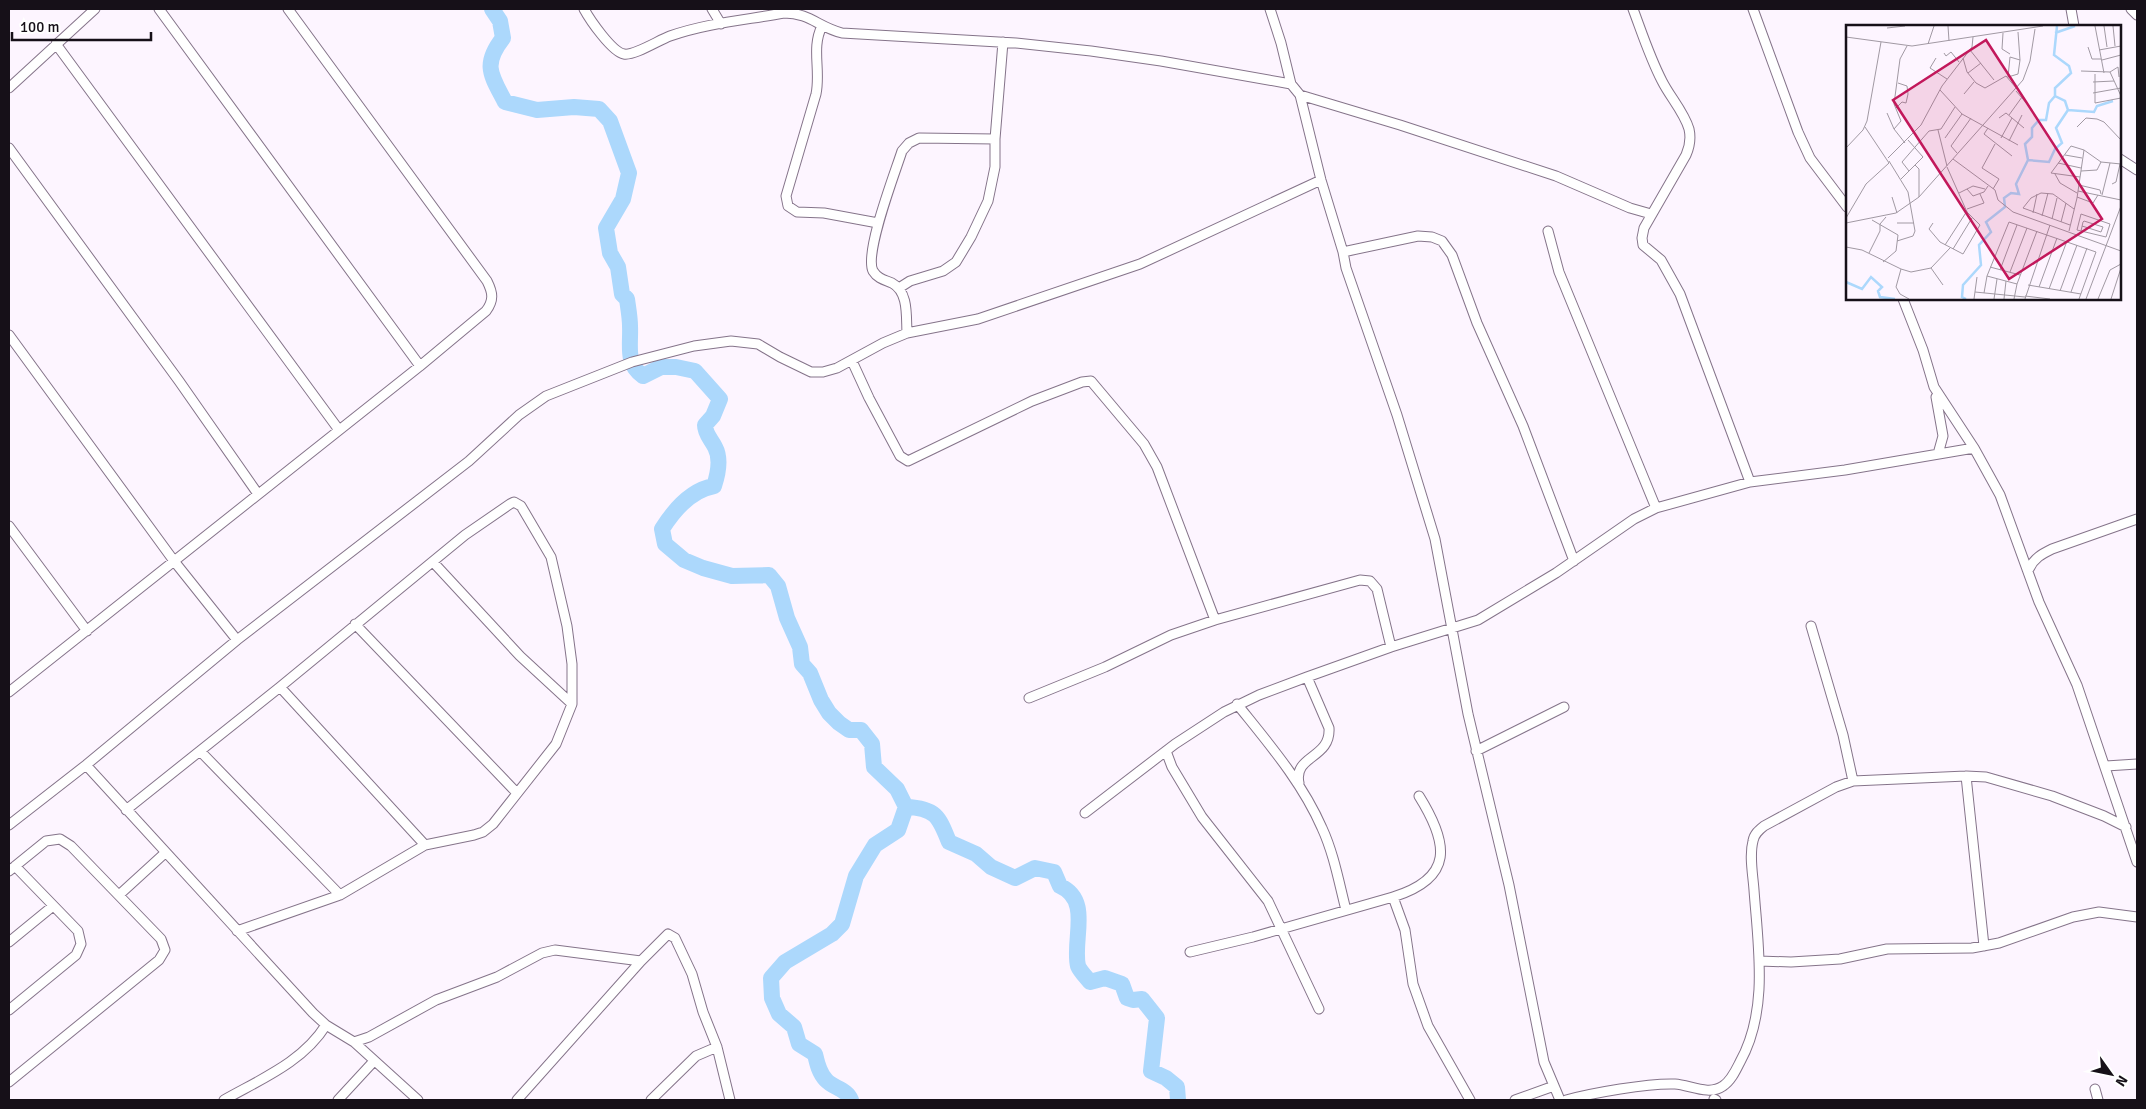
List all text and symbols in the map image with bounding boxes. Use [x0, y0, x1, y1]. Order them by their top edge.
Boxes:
scale bar [12, 10, 151, 42]
text: 100 m [20, 18, 60, 36]
inset map [1846, 25, 2121, 300]
north arrow [2086, 1049, 2136, 1099]
text: N [2112, 1072, 2131, 1090]

